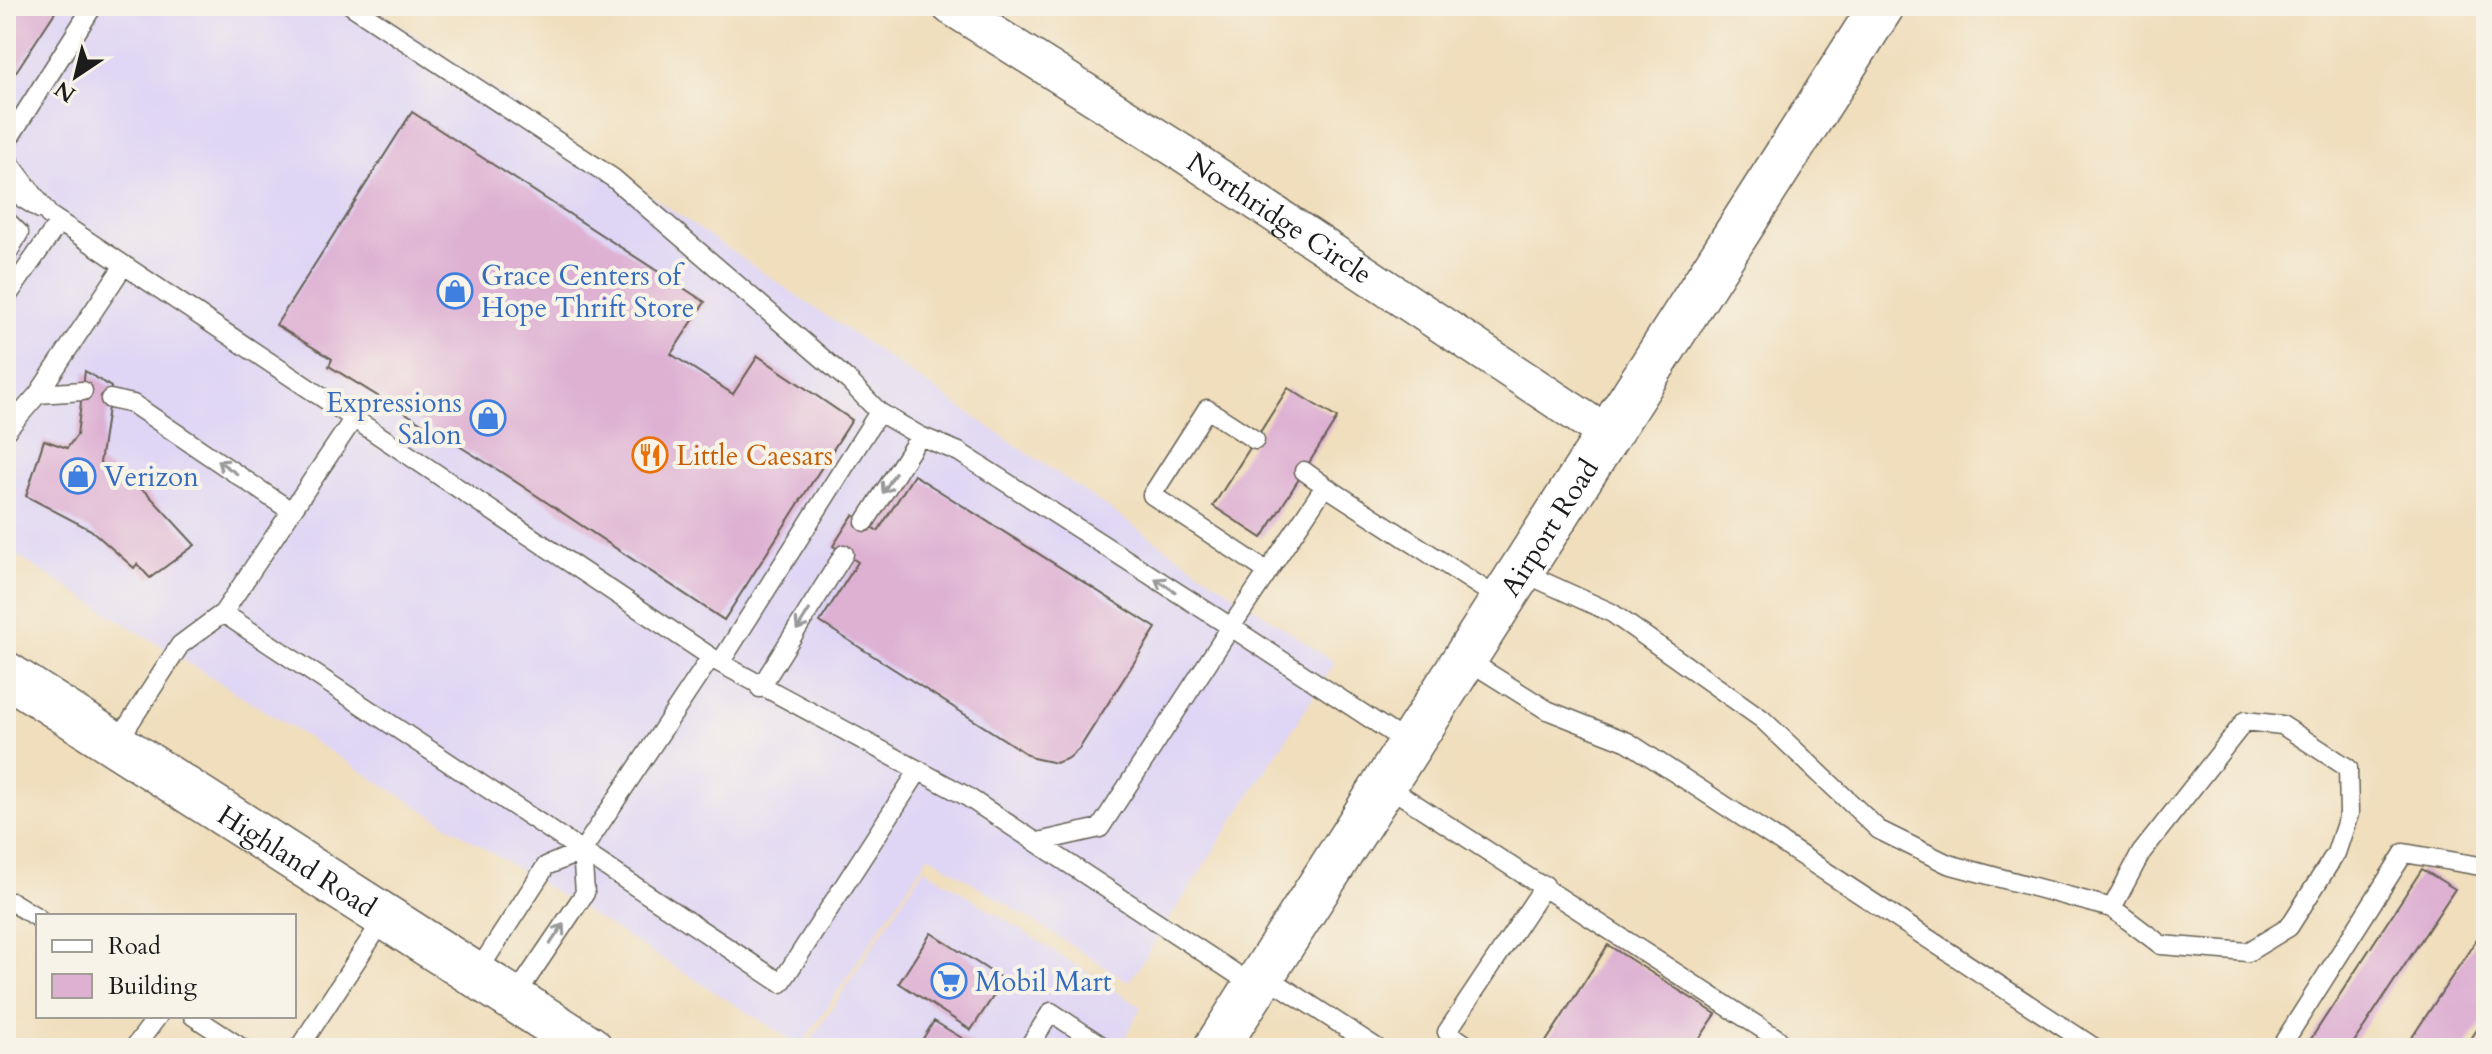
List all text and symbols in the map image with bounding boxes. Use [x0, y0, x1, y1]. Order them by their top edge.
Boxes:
north arrow [36, 36, 116, 116]
text: N [49, 74, 82, 109]
street label: Northridge Circle [1179, 143, 1379, 293]
place label: Grace Centers of Hope Thrift Store [481, 257, 695, 327]
shop icon: Grace Centers of Hope Thrift Store [436, 272, 474, 310]
place label: Expressions Salon [326, 384, 462, 454]
shop icon: Expressions Salon [469, 399, 507, 437]
restaurant icon: Little Caesars [631, 436, 669, 474]
place label: Little Caesars [676, 437, 833, 475]
street label: Airport Road [1492, 452, 1608, 604]
shop icon: Verizon [59, 457, 97, 495]
place label: Verizon [104, 458, 199, 496]
one-way arrow [216, 459, 238, 476]
one-way arrow [880, 471, 896, 494]
one-way arrow [1154, 576, 1177, 592]
one-way arrow [794, 608, 811, 630]
street label: Highland Road [210, 796, 384, 926]
legend [36, 914, 296, 1018]
one-way arrow [549, 924, 565, 946]
text: Road [108, 930, 161, 963]
supermarket icon: Mobil Mart [930, 962, 968, 1000]
place label: Mobil Mart [975, 963, 1112, 1001]
text: Building [108, 970, 198, 1003]

